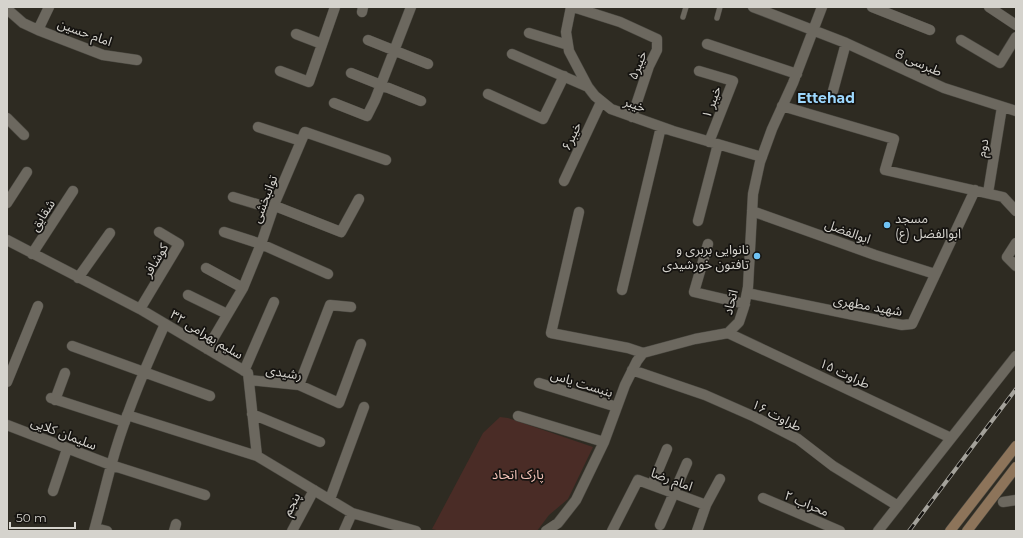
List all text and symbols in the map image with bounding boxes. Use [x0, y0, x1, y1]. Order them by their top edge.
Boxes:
street label: امام حسین [55, 15, 114, 51]
street label: طبرسی 8 [893, 45, 945, 80]
street label: خیبر۵ [624, 48, 650, 82]
street label: خیبر ۱ [698, 83, 725, 120]
district label: Ettehad [797, 89, 855, 107]
street label: خیبر [621, 92, 648, 115]
street label: خیبر۶ [558, 119, 585, 153]
street label: دوم [973, 138, 993, 159]
street label: توانبخشی [248, 173, 281, 226]
street label: شقایق [26, 196, 59, 234]
place label: مسجد ابوالفضل (ع) [895, 210, 961, 244]
street label: ابوالفضل [823, 215, 873, 248]
marker: مسجد ابوالفضل (ع) [882, 220, 892, 230]
street label: کوشافر [138, 240, 172, 281]
place label: نانوایی بربری و تافتون خورشیدی [662, 241, 749, 273]
marker: نانوایی بربری و تافتون خورشیدی [752, 251, 762, 261]
street label: اتحاد [719, 288, 741, 316]
street label: شهید مطهری [832, 291, 904, 320]
street label: سلیم بهرامی ۳۲ [166, 306, 246, 365]
street label: طراوت ۱۵ [817, 354, 873, 392]
street label: رشیدی [265, 361, 303, 384]
street label: بنبست یاس [549, 366, 615, 401]
street label: طراوت ۱۶ [749, 396, 805, 434]
street label: سلیمان کلایی [28, 413, 99, 454]
street label: امام رضا [648, 464, 695, 496]
park label: پارک اتحاد [492, 466, 544, 484]
street label: محراب ۲ [782, 486, 832, 520]
street label: پنجم [278, 490, 306, 520]
scale bar [10, 504, 75, 530]
text: 50 m [16, 510, 47, 525]

